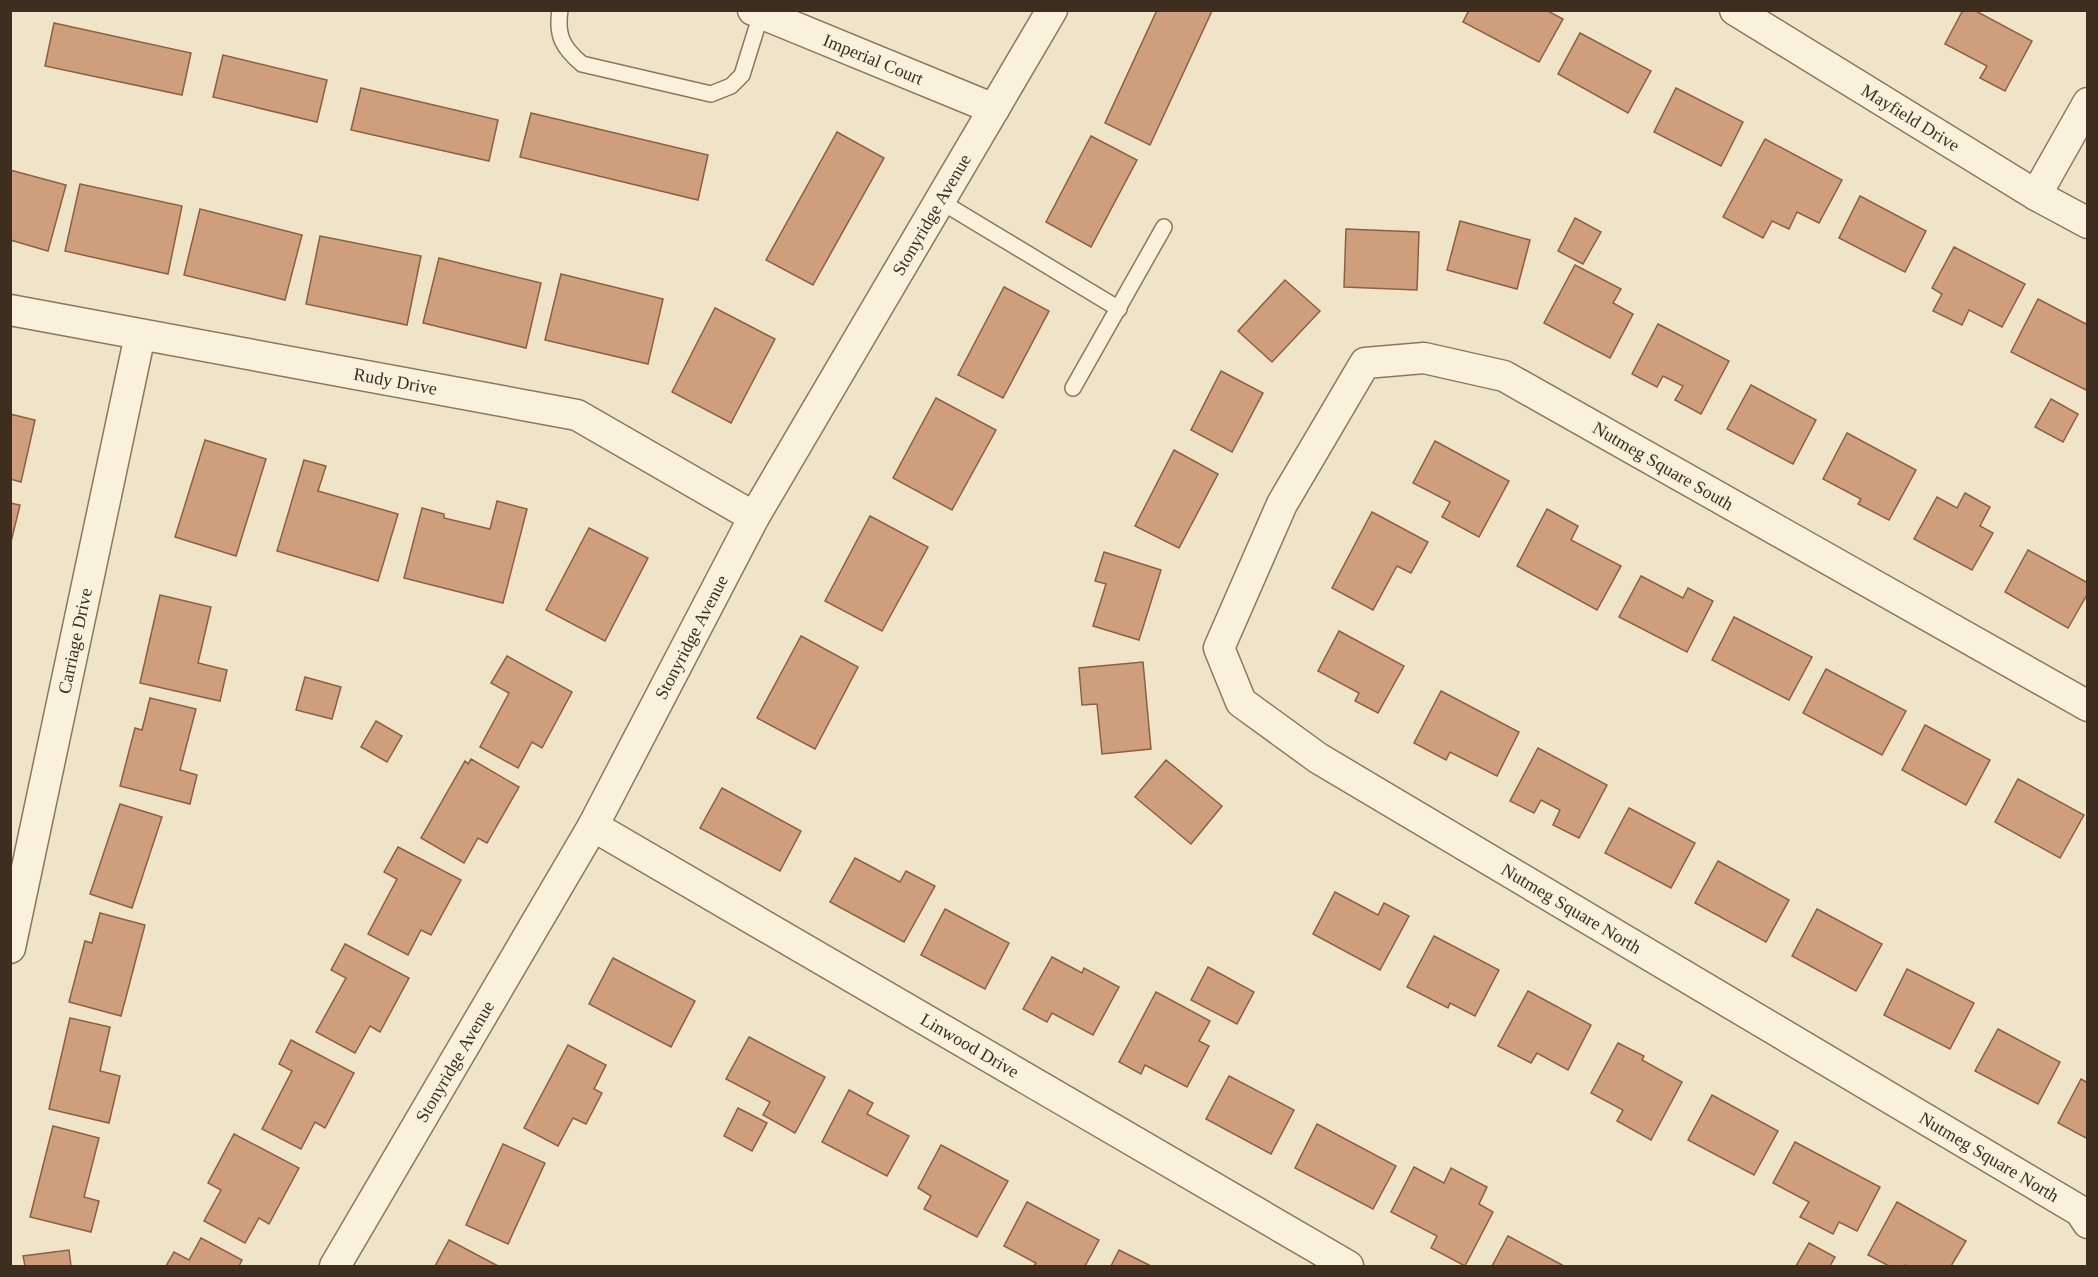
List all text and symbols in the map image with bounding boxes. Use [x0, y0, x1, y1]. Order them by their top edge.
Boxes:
street label: Imperial Court [820, 30, 926, 89]
street label: Mayfield Drive [1858, 80, 1963, 156]
street label: Stonyridge Avenue [888, 151, 975, 279]
street label: Rudy Drive [352, 364, 439, 399]
street label: Nutmeg Square South [1589, 418, 1737, 514]
street label: Stonyridge Avenue [651, 572, 732, 703]
street label: Carriage Drive [54, 586, 96, 696]
street label: Nutmeg Square North [1498, 859, 1645, 958]
street label: Stonyridge Avenue [412, 997, 498, 1126]
street label: Linwood Drive [917, 1009, 1022, 1082]
street label: Nutmeg Square North [1916, 1108, 2063, 1206]

